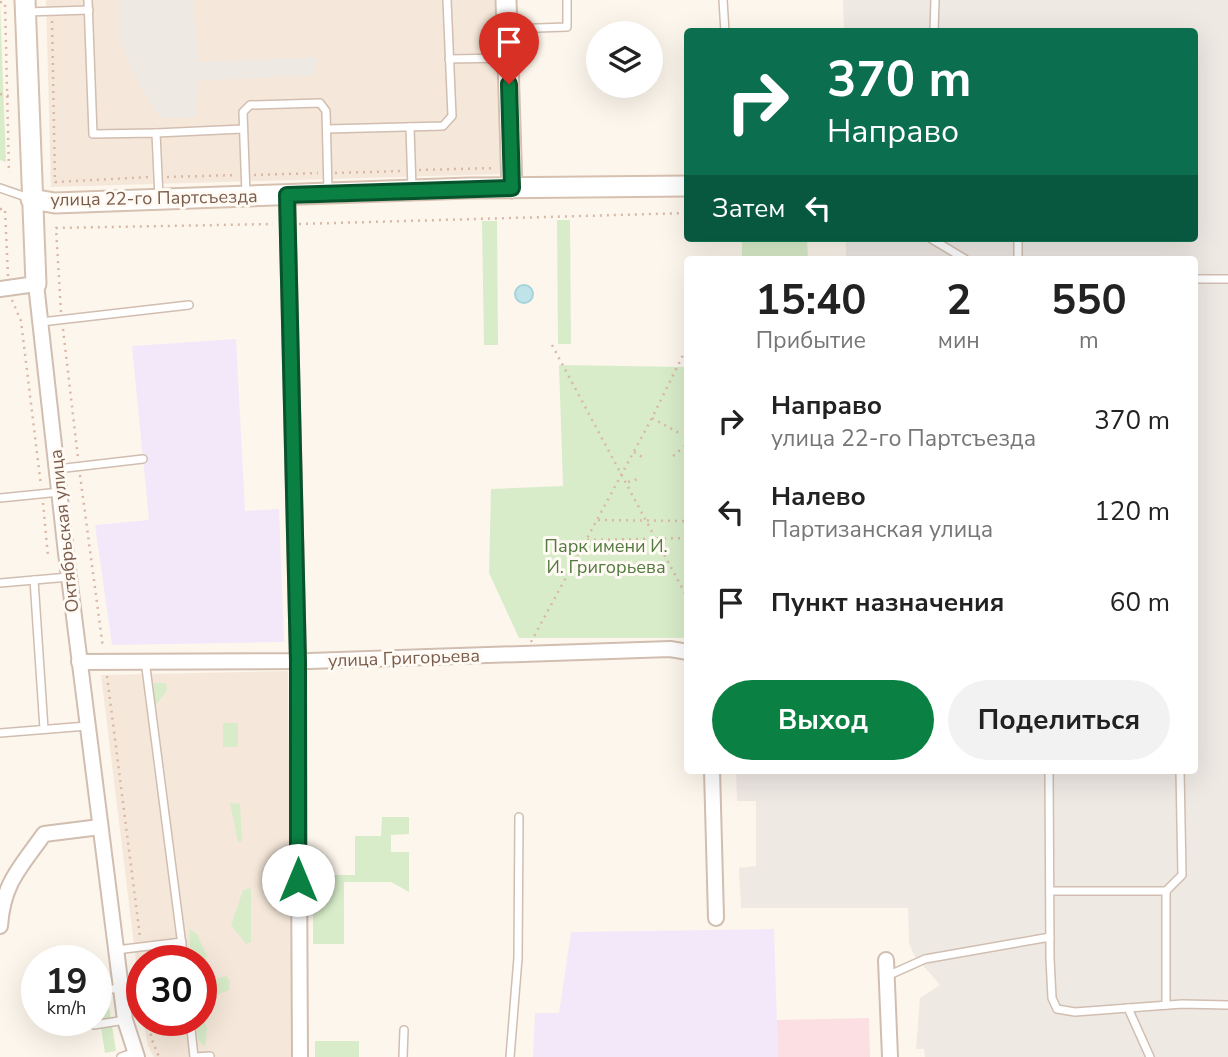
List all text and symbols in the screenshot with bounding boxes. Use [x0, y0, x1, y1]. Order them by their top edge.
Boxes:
pin [479, 12.0, 539, 84]
map controls [586, 21, 663, 98]
button: layers [586, 21, 663, 98]
icon: arrive [490, 23, 528, 61]
text: 370 m [827, 46, 971, 113]
icon: right [712, 56, 803, 147]
text: Направо [827, 110, 959, 153]
street label: улица 22-го Партсъезда [50, 184, 258, 212]
icon: left [799, 189, 837, 227]
text: Затем [712, 191, 785, 226]
text: 15:40 [755, 272, 866, 329]
text: 2 [946, 272, 971, 329]
text: 550 [1051, 272, 1127, 329]
text: Прибытие [756, 325, 866, 356]
text: мин [938, 325, 980, 356]
text: m [1079, 325, 1099, 356]
text: Направо [771, 388, 882, 423]
icon: right [712, 402, 750, 440]
text: 370 m [1094, 403, 1170, 438]
text: улица 22-го Партсъезда [771, 423, 1036, 454]
street label: Октябрьская улица [44, 448, 84, 614]
text: Налево [771, 479, 866, 514]
icon: left [712, 493, 750, 531]
text: 120 m [1094, 494, 1170, 529]
text: Партизанская улица [771, 514, 993, 545]
park label: Парк имени И. И. Григорьева [544, 534, 668, 579]
icon: arrive [712, 584, 750, 622]
text: Пункт назначения [771, 585, 1004, 620]
text: 60 m [1110, 585, 1170, 620]
street label: улица Григорьева [328, 643, 480, 673]
button: Выход [712, 680, 934, 760]
button: Поделиться [948, 680, 1170, 760]
position arrow [261, 843, 335, 917]
speed limit sign: 30 [126, 945, 217, 1036]
text: 19 [45, 958, 88, 1005]
text: km/h [47, 996, 86, 1020]

